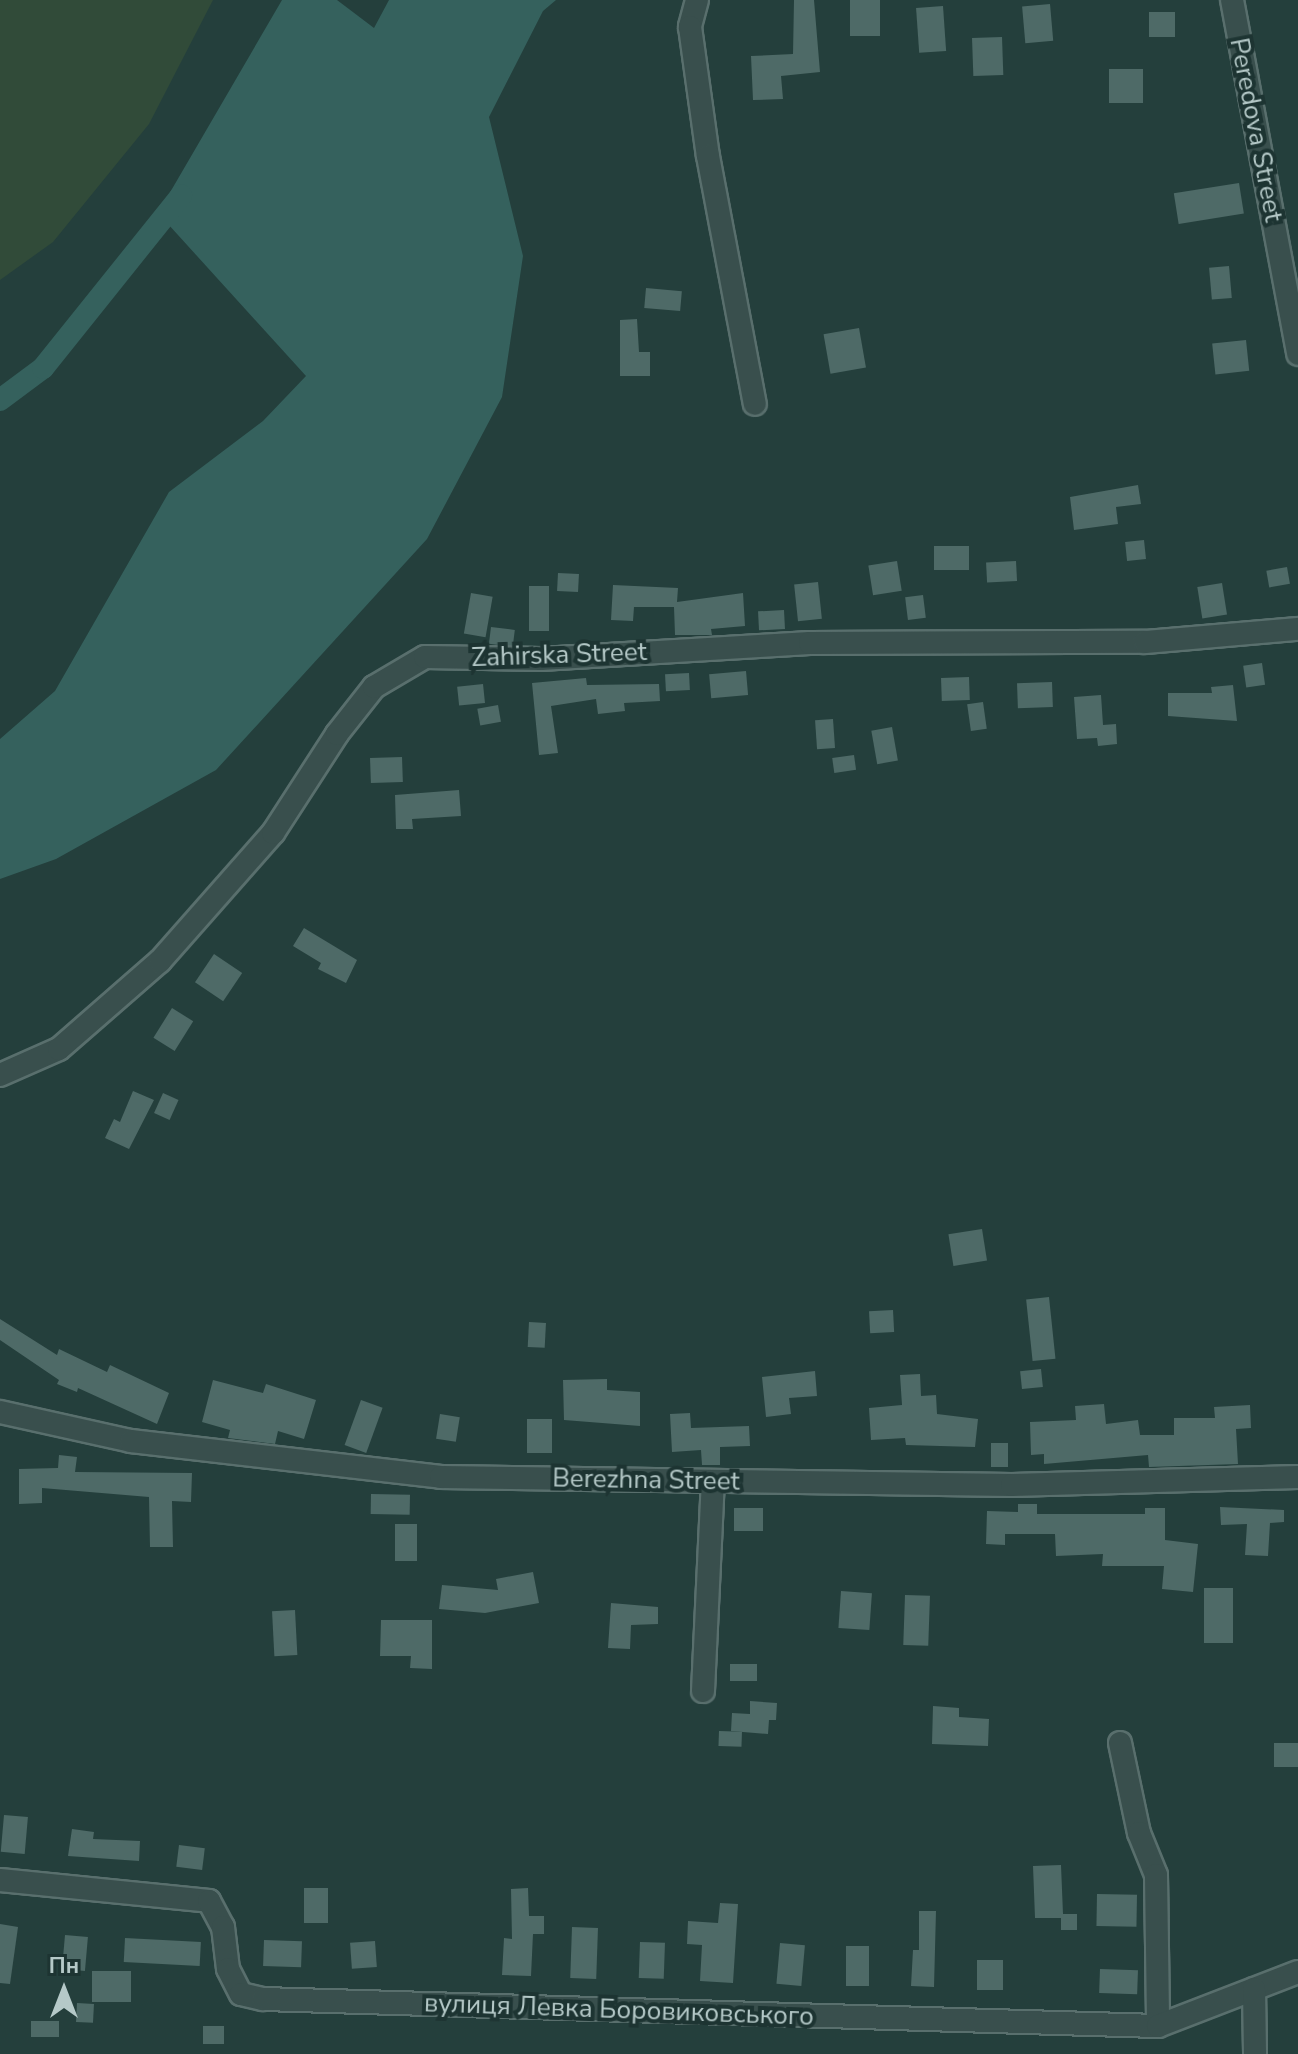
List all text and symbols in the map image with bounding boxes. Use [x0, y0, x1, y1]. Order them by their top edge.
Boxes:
street label: Peredova Street [1223, 35, 1289, 225]
street label: Zahirska Street [471, 636, 647, 674]
street label: Berezhna Street [552, 1463, 740, 1497]
north arrow [24, 1950, 104, 2030]
text: Пн [49, 1951, 79, 1981]
street label: вулиця Левка Боровиковського [424, 1988, 814, 2032]

